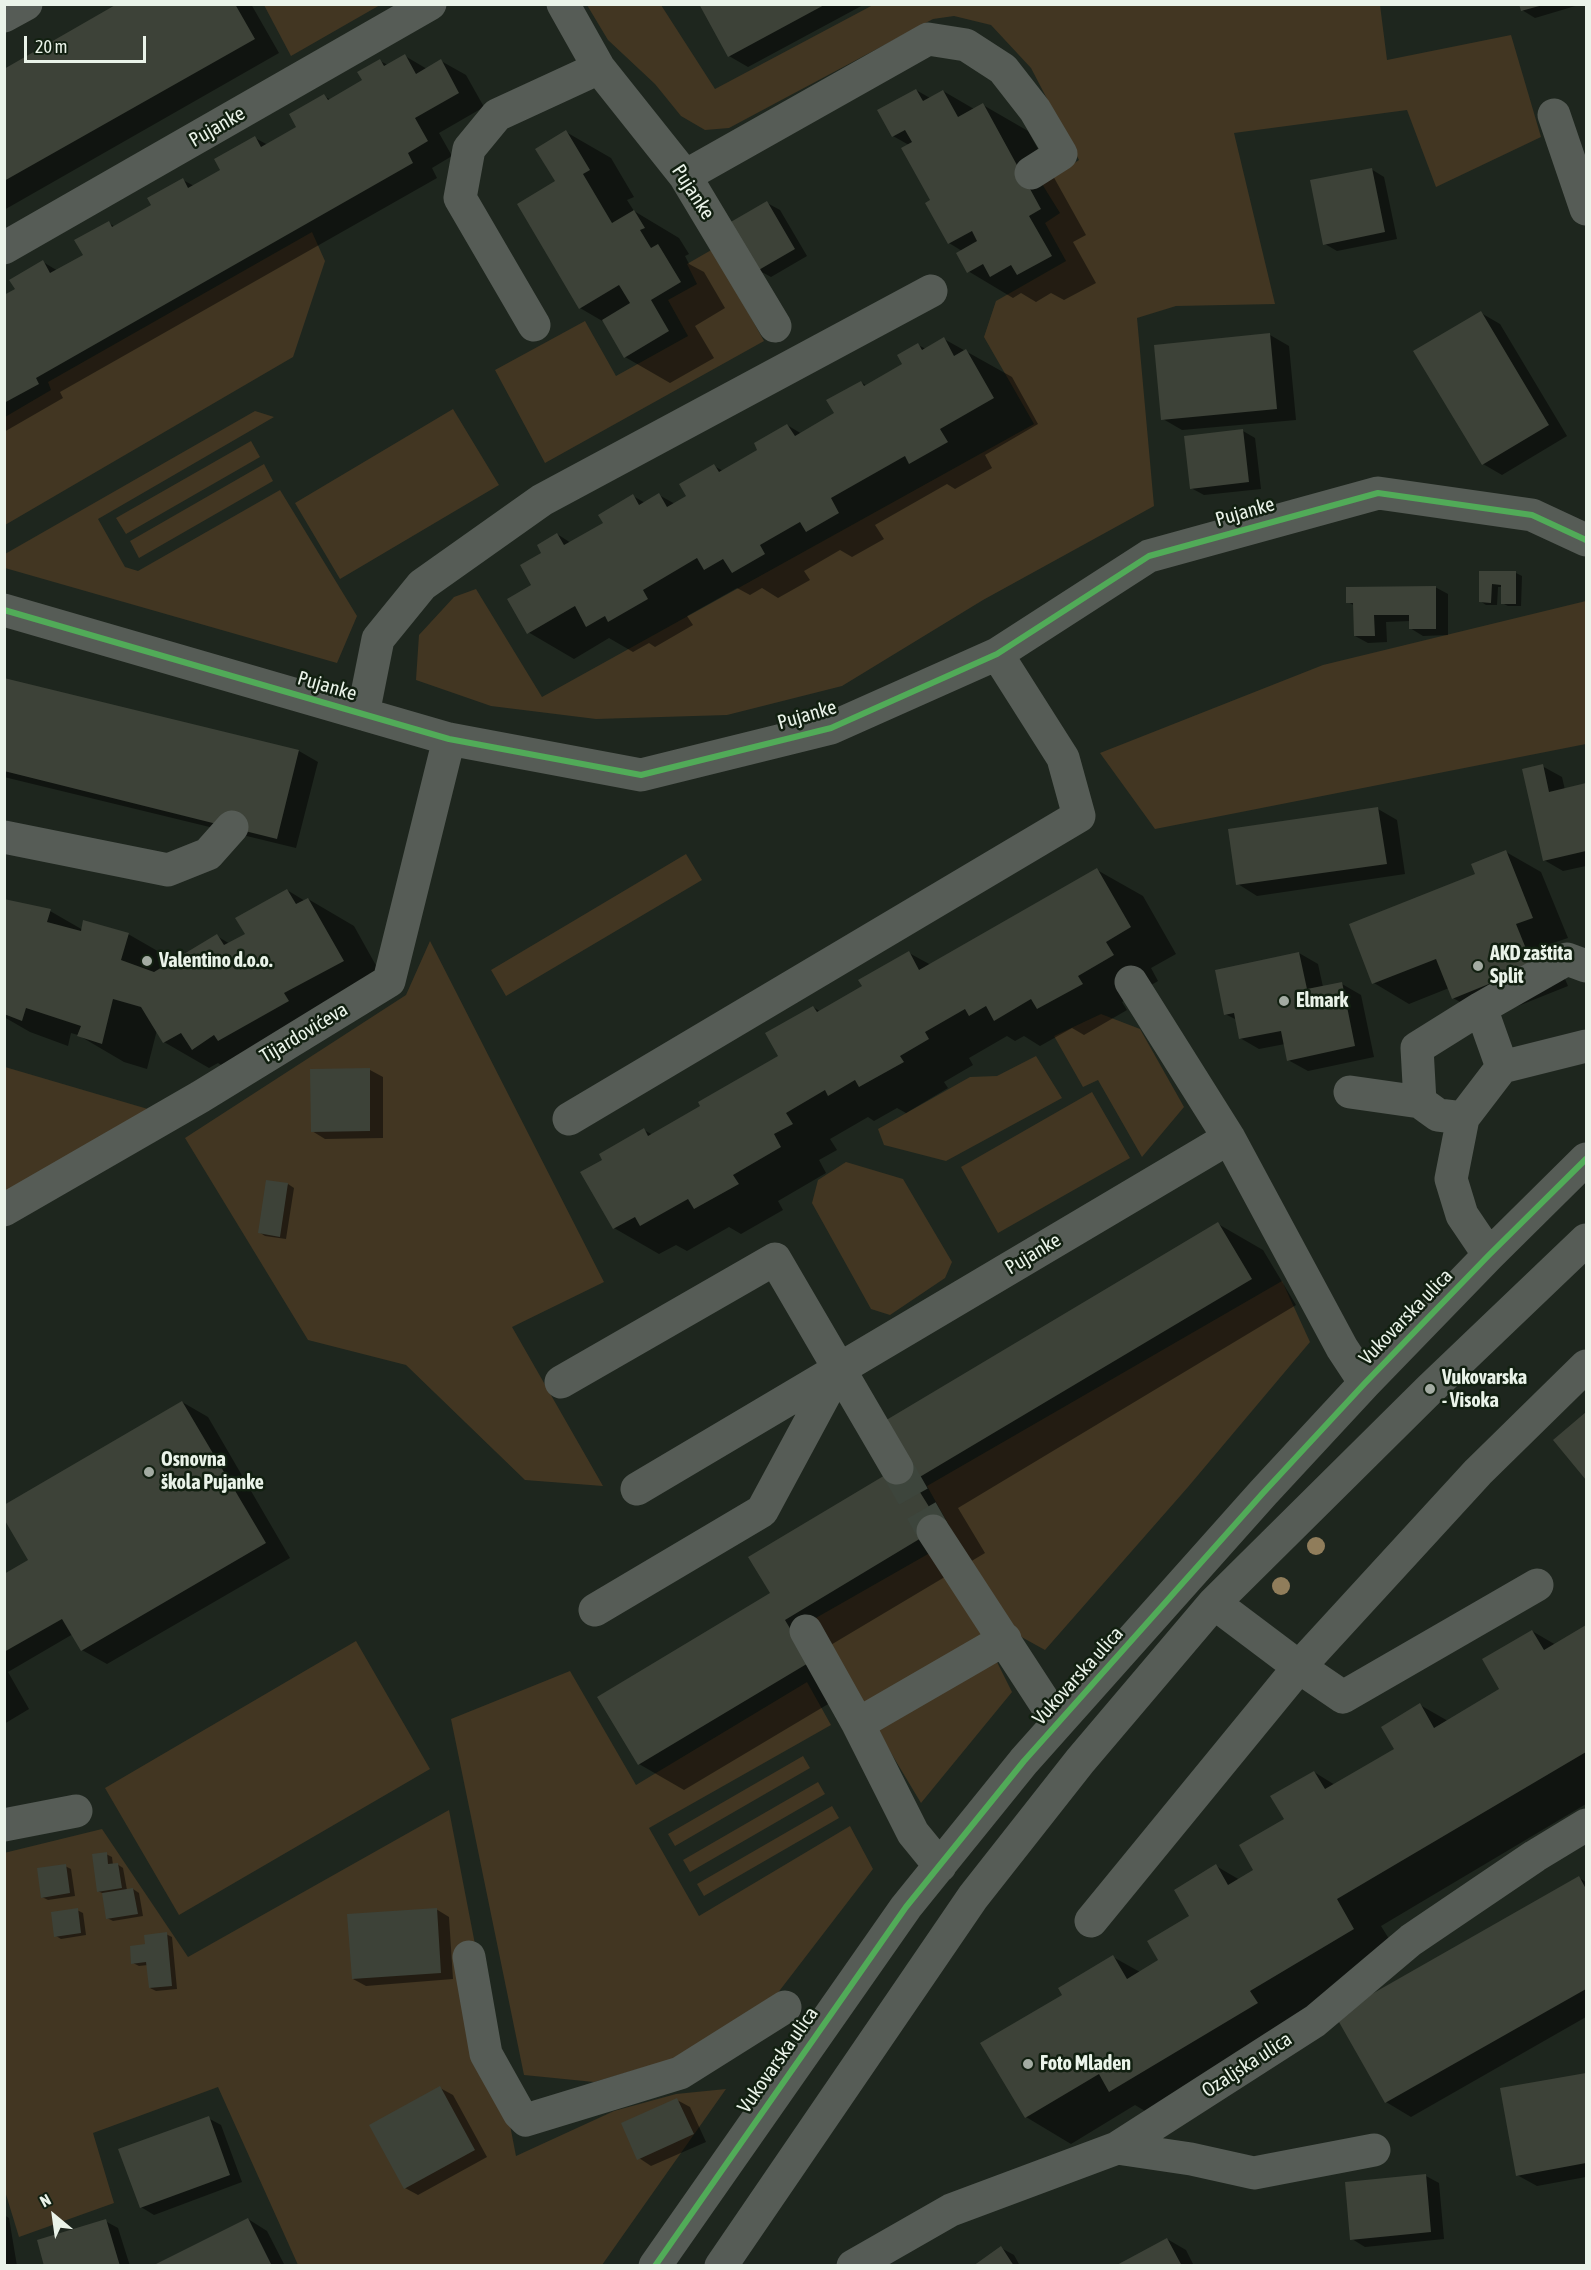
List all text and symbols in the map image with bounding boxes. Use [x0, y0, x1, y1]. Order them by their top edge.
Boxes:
scale bar [27, 24, 148, 62]
text: 20 m [35, 36, 67, 57]
street label: Pujanke [185, 101, 249, 153]
street label: Pujanke [666, 160, 720, 224]
street label: Pujanke [1213, 492, 1277, 532]
street label: Pujanke [295, 666, 359, 706]
street label: Pujanke [775, 695, 839, 735]
place label: AKD zaštita Split [1490, 942, 1573, 989]
place label: Valentino d.o.o. [159, 949, 273, 973]
marker: Valentino d.o.o. [140, 954, 154, 968]
marker: AKD zaštita Split [1471, 959, 1485, 973]
place label: Elmark [1296, 989, 1348, 1013]
marker: Elmark [1277, 994, 1291, 1008]
street label: Tijardovićeva [256, 997, 352, 1069]
street label: Pujanke [1001, 1228, 1065, 1280]
street label: Vukovarska ulica [1354, 1264, 1458, 1370]
place label: Vukovarska - Visoka [1442, 1366, 1527, 1413]
marker: Vukovarska - Visoka [1423, 1382, 1437, 1396]
place label: Osnovna škola Pujanke [161, 1448, 264, 1495]
marker: Osnovna škola Pujanke [142, 1465, 156, 1479]
street label: Vukovarska ulica [1028, 1622, 1128, 1730]
street label: Vukovarska ulica [733, 2002, 823, 2118]
street label: Ozaljska ulica [1198, 2027, 1296, 2103]
place label: Foto Mladen [1040, 2052, 1131, 2076]
marker: Foto Mladen [1021, 2057, 1035, 2071]
north arrow [24, 2186, 84, 2246]
text: N [37, 2190, 54, 2210]

